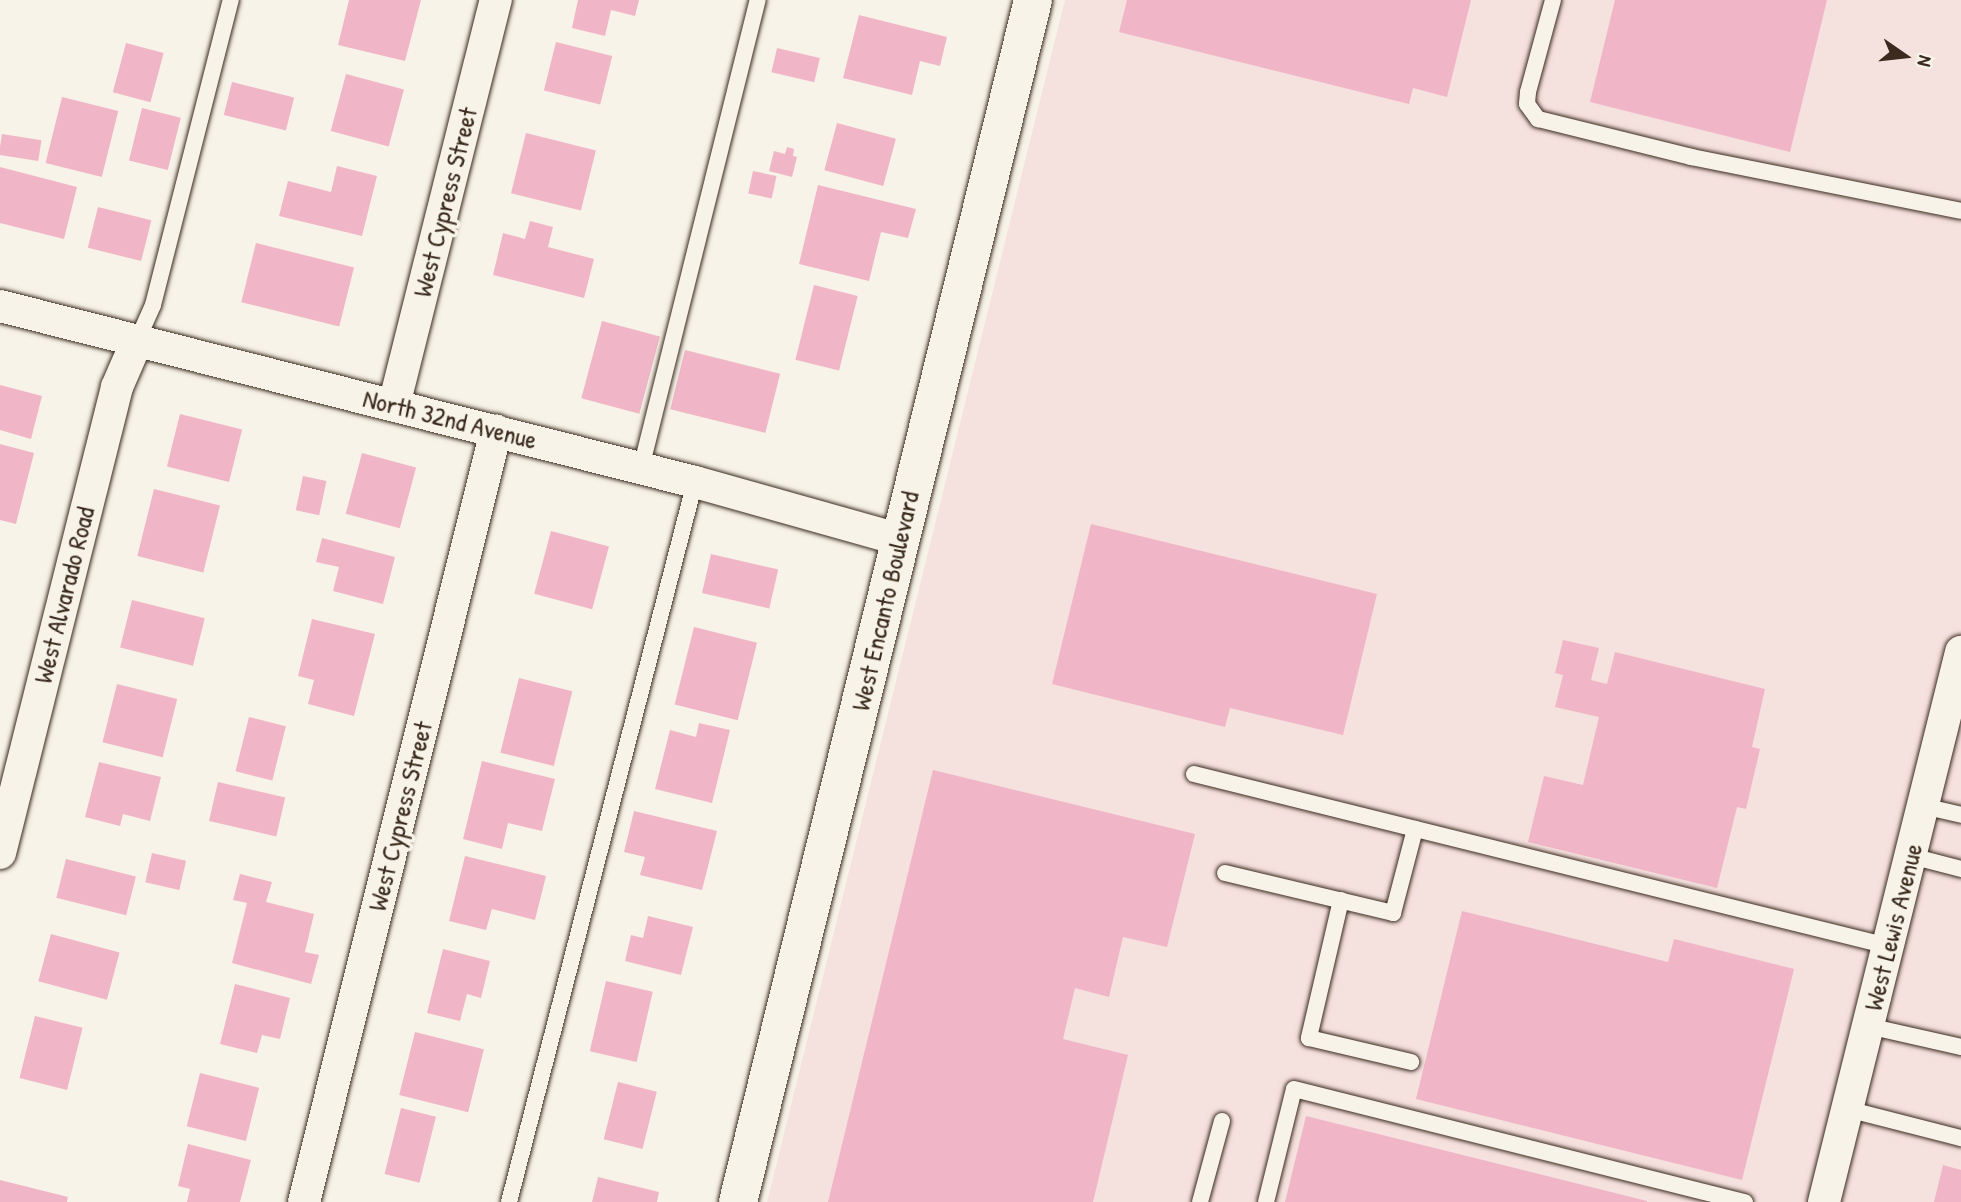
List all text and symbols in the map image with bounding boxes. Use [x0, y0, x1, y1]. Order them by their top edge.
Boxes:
north arrow [1870, 21, 1940, 91]
text: N [1912, 53, 1939, 69]
street label: West Cypress Street [406, 104, 484, 300]
street label: North 32nd Avenue [360, 382, 540, 456]
street label: West Encanto Boulevard [845, 488, 925, 714]
street label: West Alvarado Road [27, 503, 101, 687]
street label: West Cypress Street [361, 718, 439, 914]
street label: West Lewis Avenue [1857, 840, 1929, 1014]

